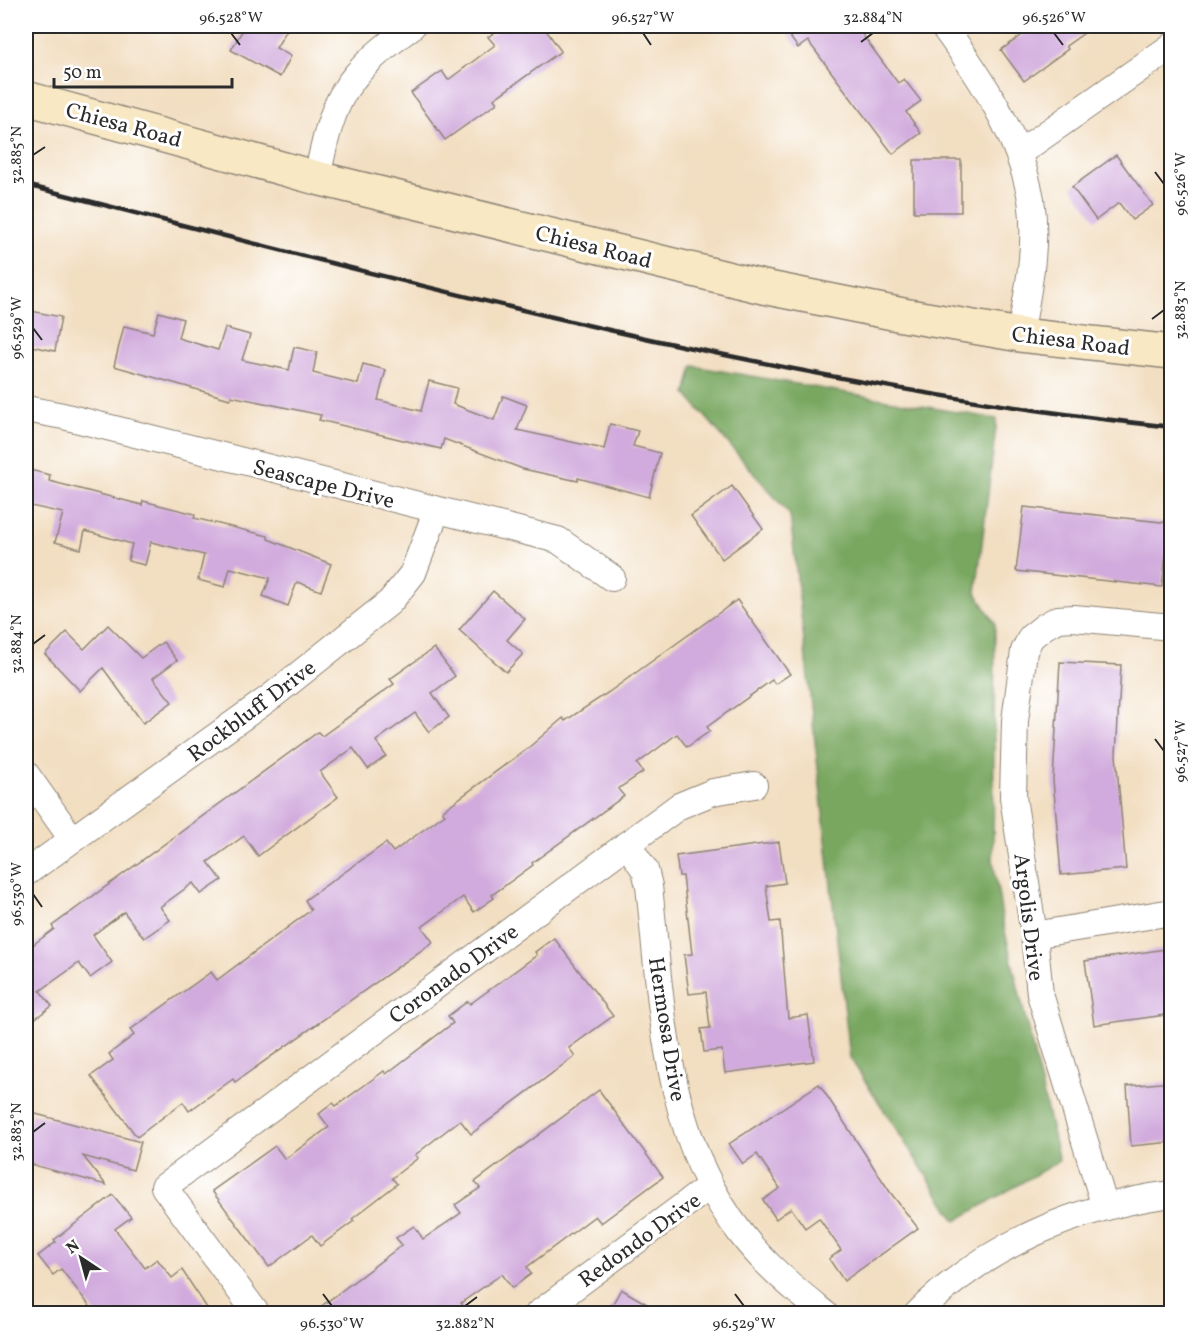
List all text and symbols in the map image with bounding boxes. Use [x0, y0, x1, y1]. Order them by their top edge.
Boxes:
text: 96.528°W [199, 8, 263, 29]
text: 96.527°W [612, 8, 674, 29]
text: 32.884°N [843, 8, 903, 29]
text: 96.526°W [1022, 8, 1086, 29]
scale bar [54, 51, 232, 89]
text: 50 m [63, 61, 102, 86]
street label: Chiesa Road [62, 96, 185, 157]
text: 32.885°N [7, 126, 28, 184]
text: 96.526°W [1171, 152, 1192, 216]
street label: Chiesa Road [532, 219, 655, 278]
text: 32.883°N [1171, 281, 1192, 339]
text: 96.529°W [7, 296, 28, 360]
street label: Chiesa Road [1010, 320, 1132, 365]
street label: Seascape Drive [249, 453, 397, 518]
text: 32.884°N [7, 614, 28, 674]
street label: Rockbluff Drive [182, 653, 323, 771]
text: 96.527°W [1171, 720, 1192, 782]
street label: Argolis Drive [1004, 852, 1051, 983]
text: 96.530°W [7, 862, 28, 926]
street label: Coronado Drive [383, 917, 526, 1033]
street label: Hermosa Drive [639, 955, 692, 1104]
text: 32.883°N [7, 1103, 28, 1161]
street label: Redondo Drive [573, 1186, 708, 1296]
north arrow [51, 1228, 111, 1288]
text: N [62, 1235, 85, 1260]
text: 96.530°W [300, 1314, 364, 1335]
text: 32.882°N [435, 1314, 495, 1335]
text: 96.529°W [712, 1314, 776, 1335]

